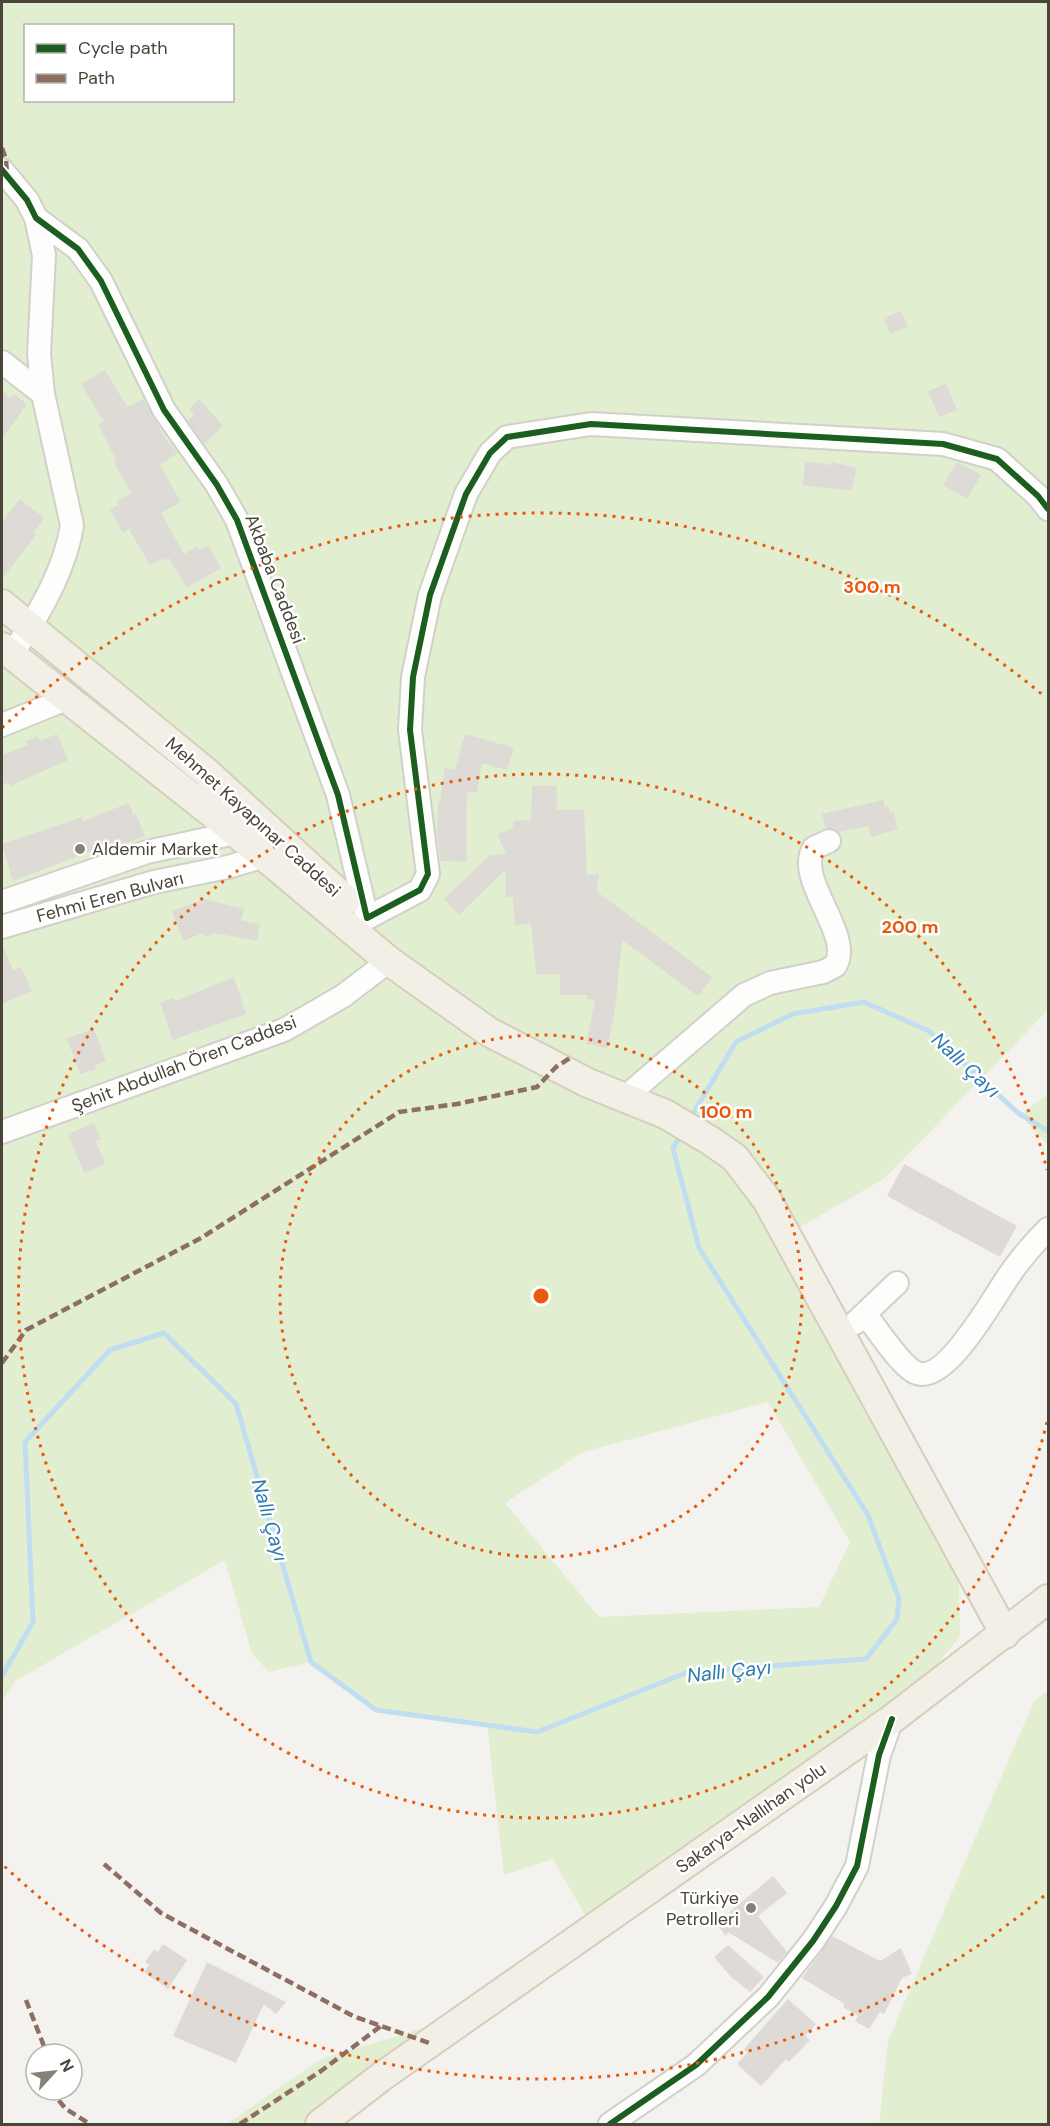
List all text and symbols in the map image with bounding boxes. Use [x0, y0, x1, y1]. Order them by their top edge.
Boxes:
legend [24, 24, 234, 102]
text: Cycle path [78, 36, 168, 60]
text: Path [78, 66, 115, 90]
street label: Akbaba Caddesi [239, 511, 311, 647]
text: 300 m [843, 575, 901, 599]
street label: Mehmet Kayapınar Caddesi [160, 732, 346, 902]
place label: Aldemir Market [92, 837, 218, 861]
marker: Aldemir Market [73, 842, 87, 856]
street label: Fehmi Eren Bulvarı [34, 866, 186, 928]
text: 200 m [882, 915, 938, 939]
street label: Şehit Abdullah Ören Caddesi [68, 1010, 300, 1118]
water label: Nallı Çayı [926, 1027, 1006, 1103]
text: 100 m [699, 1100, 753, 1124]
centre of rings [531, 1286, 551, 1306]
water label: Nallı Çayı [246, 1476, 294, 1564]
water label: Nallı Çayı [686, 1654, 772, 1688]
street label: Sakarya-Nallıhan yolu [671, 1757, 831, 1879]
place label: Türkiye Petrolleri [666, 1886, 739, 1931]
marker: Türkiye Petrolleri [744, 1901, 758, 1915]
north arrow [24, 2042, 84, 2102]
text: N [55, 2055, 79, 2075]

